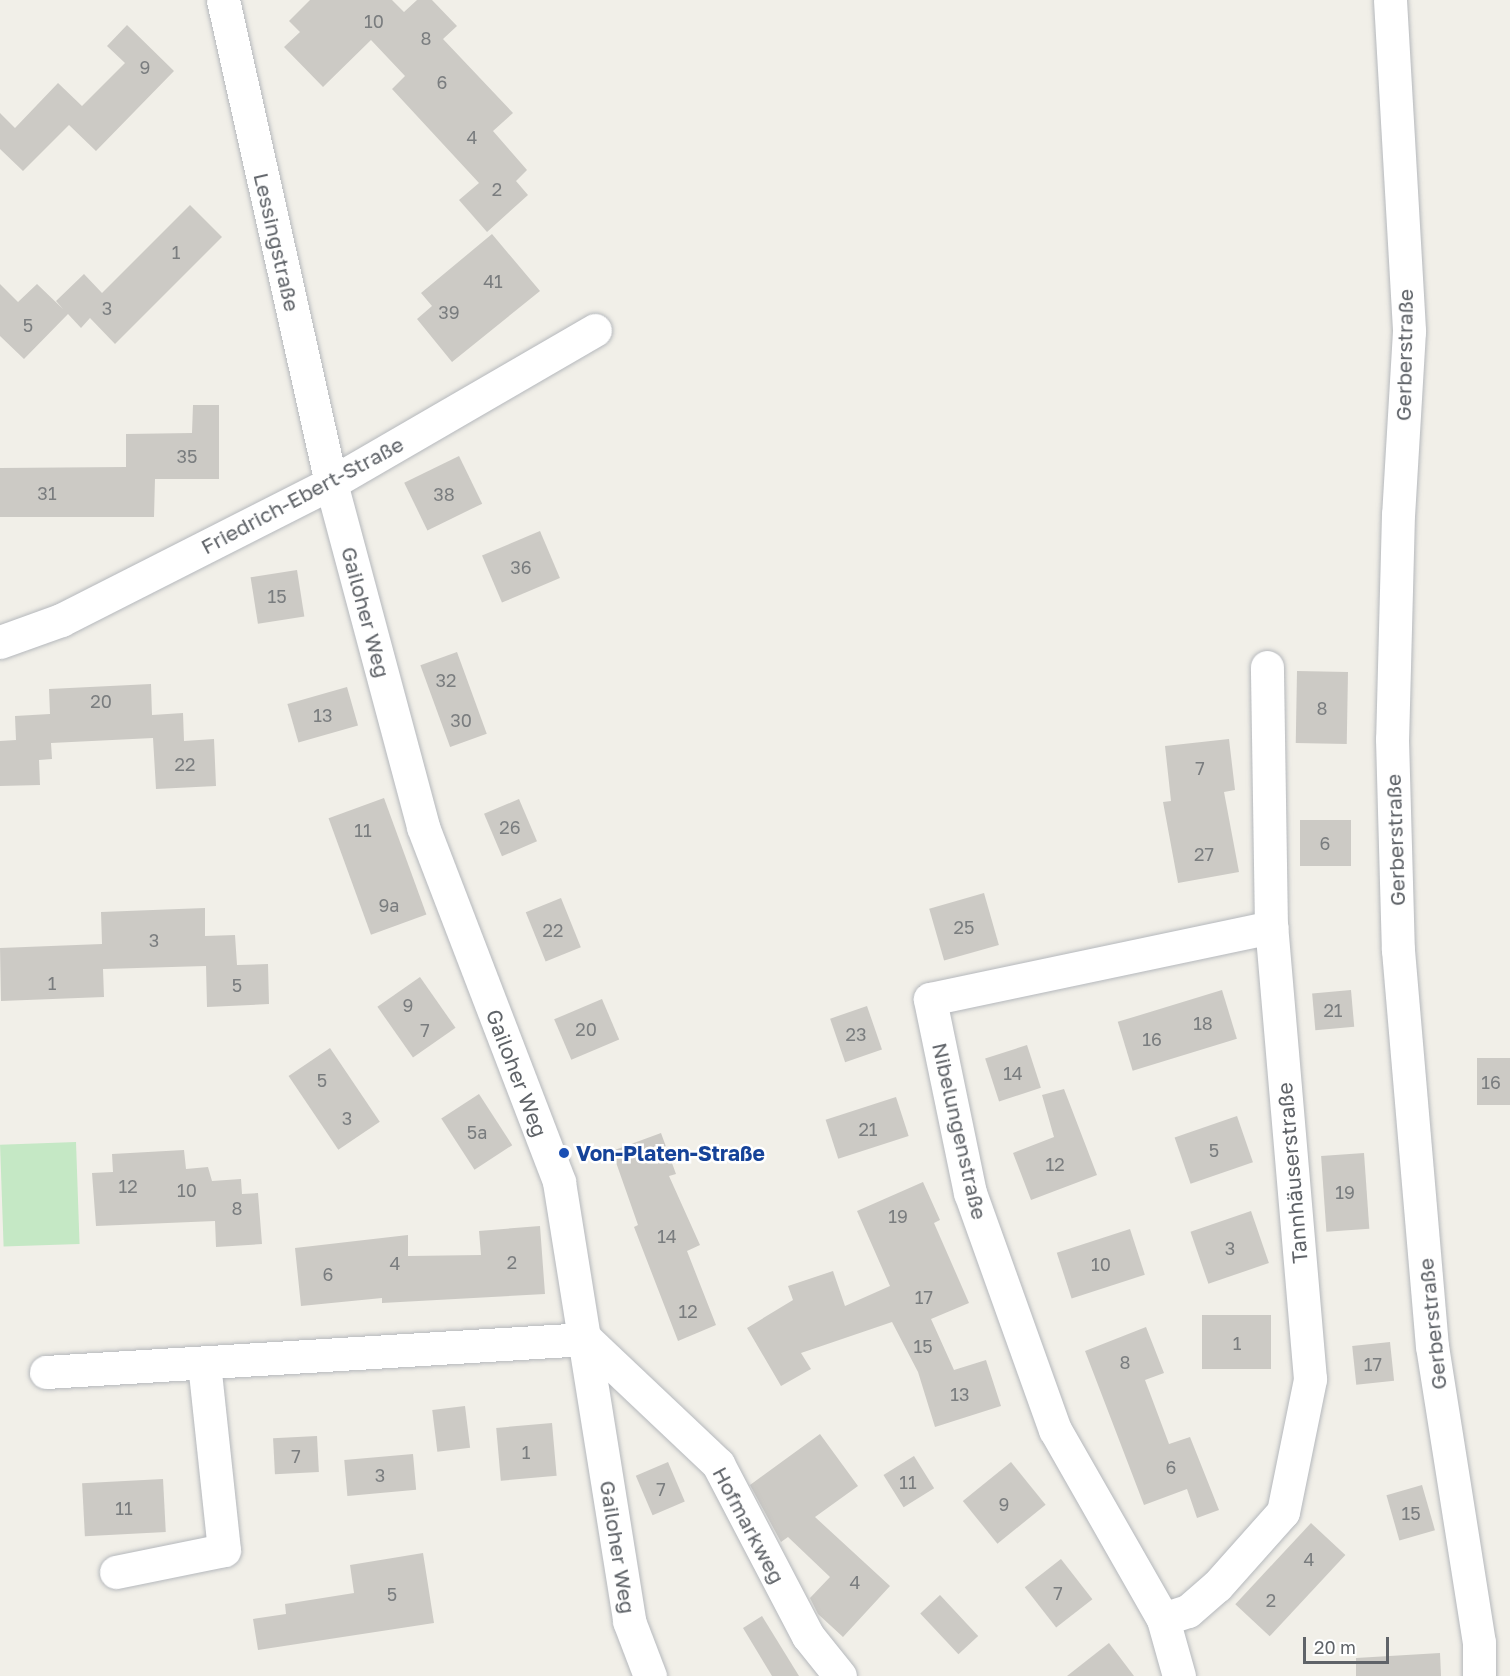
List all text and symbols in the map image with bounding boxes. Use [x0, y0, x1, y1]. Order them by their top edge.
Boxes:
house number: 10 [364, 10, 384, 32]
house number: 8 [421, 27, 431, 49]
house number: 9 [140, 56, 150, 78]
house number: 6 [437, 71, 447, 93]
house number: 4 [467, 126, 477, 148]
street label: Lessingstraße [249, 170, 305, 314]
house number: 2 [492, 178, 502, 200]
house number: 1 [172, 241, 180, 263]
house number: 41 [483, 270, 503, 292]
street label: Gerberstraße [1390, 289, 1418, 421]
house number: 3 [102, 297, 112, 319]
house number: 39 [438, 301, 460, 323]
house number: 5 [23, 314, 33, 336]
street label: Friedrich-Ebert-Straße [196, 431, 408, 559]
house number: 35 [177, 445, 197, 467]
house number: 31 [37, 482, 57, 504]
house number: 38 [433, 483, 455, 505]
street label: Gailoher Weg [336, 544, 396, 680]
house number: 36 [510, 556, 532, 578]
house number: 15 [267, 585, 287, 607]
house number: 32 [436, 669, 456, 691]
house number: 20 [90, 690, 112, 712]
house number: 8 [1317, 697, 1327, 719]
house number: 13 [313, 704, 333, 726]
house number: 30 [450, 709, 472, 731]
house number: 22 [175, 753, 195, 775]
house number: 7 [1195, 757, 1205, 779]
street label: Gerberstraße [1380, 774, 1410, 906]
house number: 26 [499, 816, 521, 838]
house number: 11 [354, 819, 372, 841]
house number: 6 [1320, 832, 1330, 854]
house number: 27 [1194, 843, 1214, 865]
house number: 9a [378, 894, 400, 916]
house number: 25 [954, 916, 974, 938]
house number: 22 [543, 919, 563, 941]
house number: 3 [149, 929, 159, 951]
house number: 1 [48, 972, 56, 994]
house number: 5 [232, 974, 242, 996]
house number: 9 [403, 994, 413, 1016]
house number: 21 [1323, 999, 1343, 1021]
street label: Gailoher Weg [481, 1006, 553, 1140]
house number: 18 [1193, 1012, 1213, 1034]
house number: 20 [575, 1018, 597, 1040]
house number: 7 [420, 1019, 430, 1041]
house number: 23 [846, 1023, 866, 1045]
house number: 16 [1142, 1028, 1162, 1050]
street label: Nibelungenstraße [927, 1040, 993, 1222]
house number: 14 [1003, 1062, 1023, 1084]
house number: 5 [317, 1069, 327, 1091]
house number: 16 [1481, 1071, 1501, 1093]
street label: Tannhäuserstraße [1272, 1081, 1312, 1265]
house number: 3 [342, 1107, 352, 1129]
house number: 21 [858, 1118, 878, 1140]
house number: 5a [467, 1121, 487, 1143]
house number: 5 [1209, 1139, 1219, 1161]
place label: Von-Platen-Straße [576, 1140, 765, 1166]
marker: Von-Platen-Straße [557, 1146, 571, 1160]
house number: 12 [1045, 1153, 1065, 1175]
house number: 12 [118, 1175, 138, 1197]
house number: 10 [177, 1179, 197, 1201]
house number: 19 [1335, 1181, 1355, 1203]
house number: 8 [232, 1197, 242, 1219]
house number: 19 [888, 1205, 908, 1227]
house number: 14 [657, 1225, 677, 1247]
house number: 3 [1225, 1237, 1235, 1259]
house number: 2 [507, 1251, 517, 1273]
house number: 4 [390, 1252, 400, 1274]
house number: 10 [1091, 1253, 1111, 1275]
street label: Gerberstraße [1413, 1257, 1451, 1391]
house number: 6 [323, 1263, 333, 1285]
house number: 17 [915, 1286, 933, 1308]
house number: 12 [678, 1300, 698, 1322]
house number: 1 [1233, 1332, 1241, 1354]
house number: 15 [913, 1335, 933, 1357]
house number: 8 [1120, 1351, 1130, 1373]
house number: 17 [1364, 1353, 1382, 1375]
house number: 13 [950, 1383, 970, 1405]
house number: 1 [522, 1441, 530, 1463]
house number: 7 [291, 1445, 301, 1467]
house number: 6 [1166, 1456, 1176, 1478]
street label: Hofmarkweg [708, 1462, 790, 1588]
house number: 3 [375, 1464, 385, 1486]
house number: 11 [899, 1471, 917, 1493]
house number: 7 [656, 1478, 666, 1500]
street label: Gailoher Weg [595, 1479, 641, 1615]
house number: 9 [999, 1493, 1009, 1515]
house number: 11 [115, 1497, 133, 1519]
house number: 15 [1401, 1502, 1421, 1524]
house number: 4 [1304, 1548, 1314, 1570]
house number: 4 [850, 1571, 860, 1593]
house number: 7 [1053, 1582, 1063, 1604]
house number: 5 [387, 1583, 397, 1605]
house number: 2 [1266, 1589, 1276, 1611]
scale bar [1306, 1625, 1392, 1663]
text: 20 m [1314, 1636, 1356, 1658]

